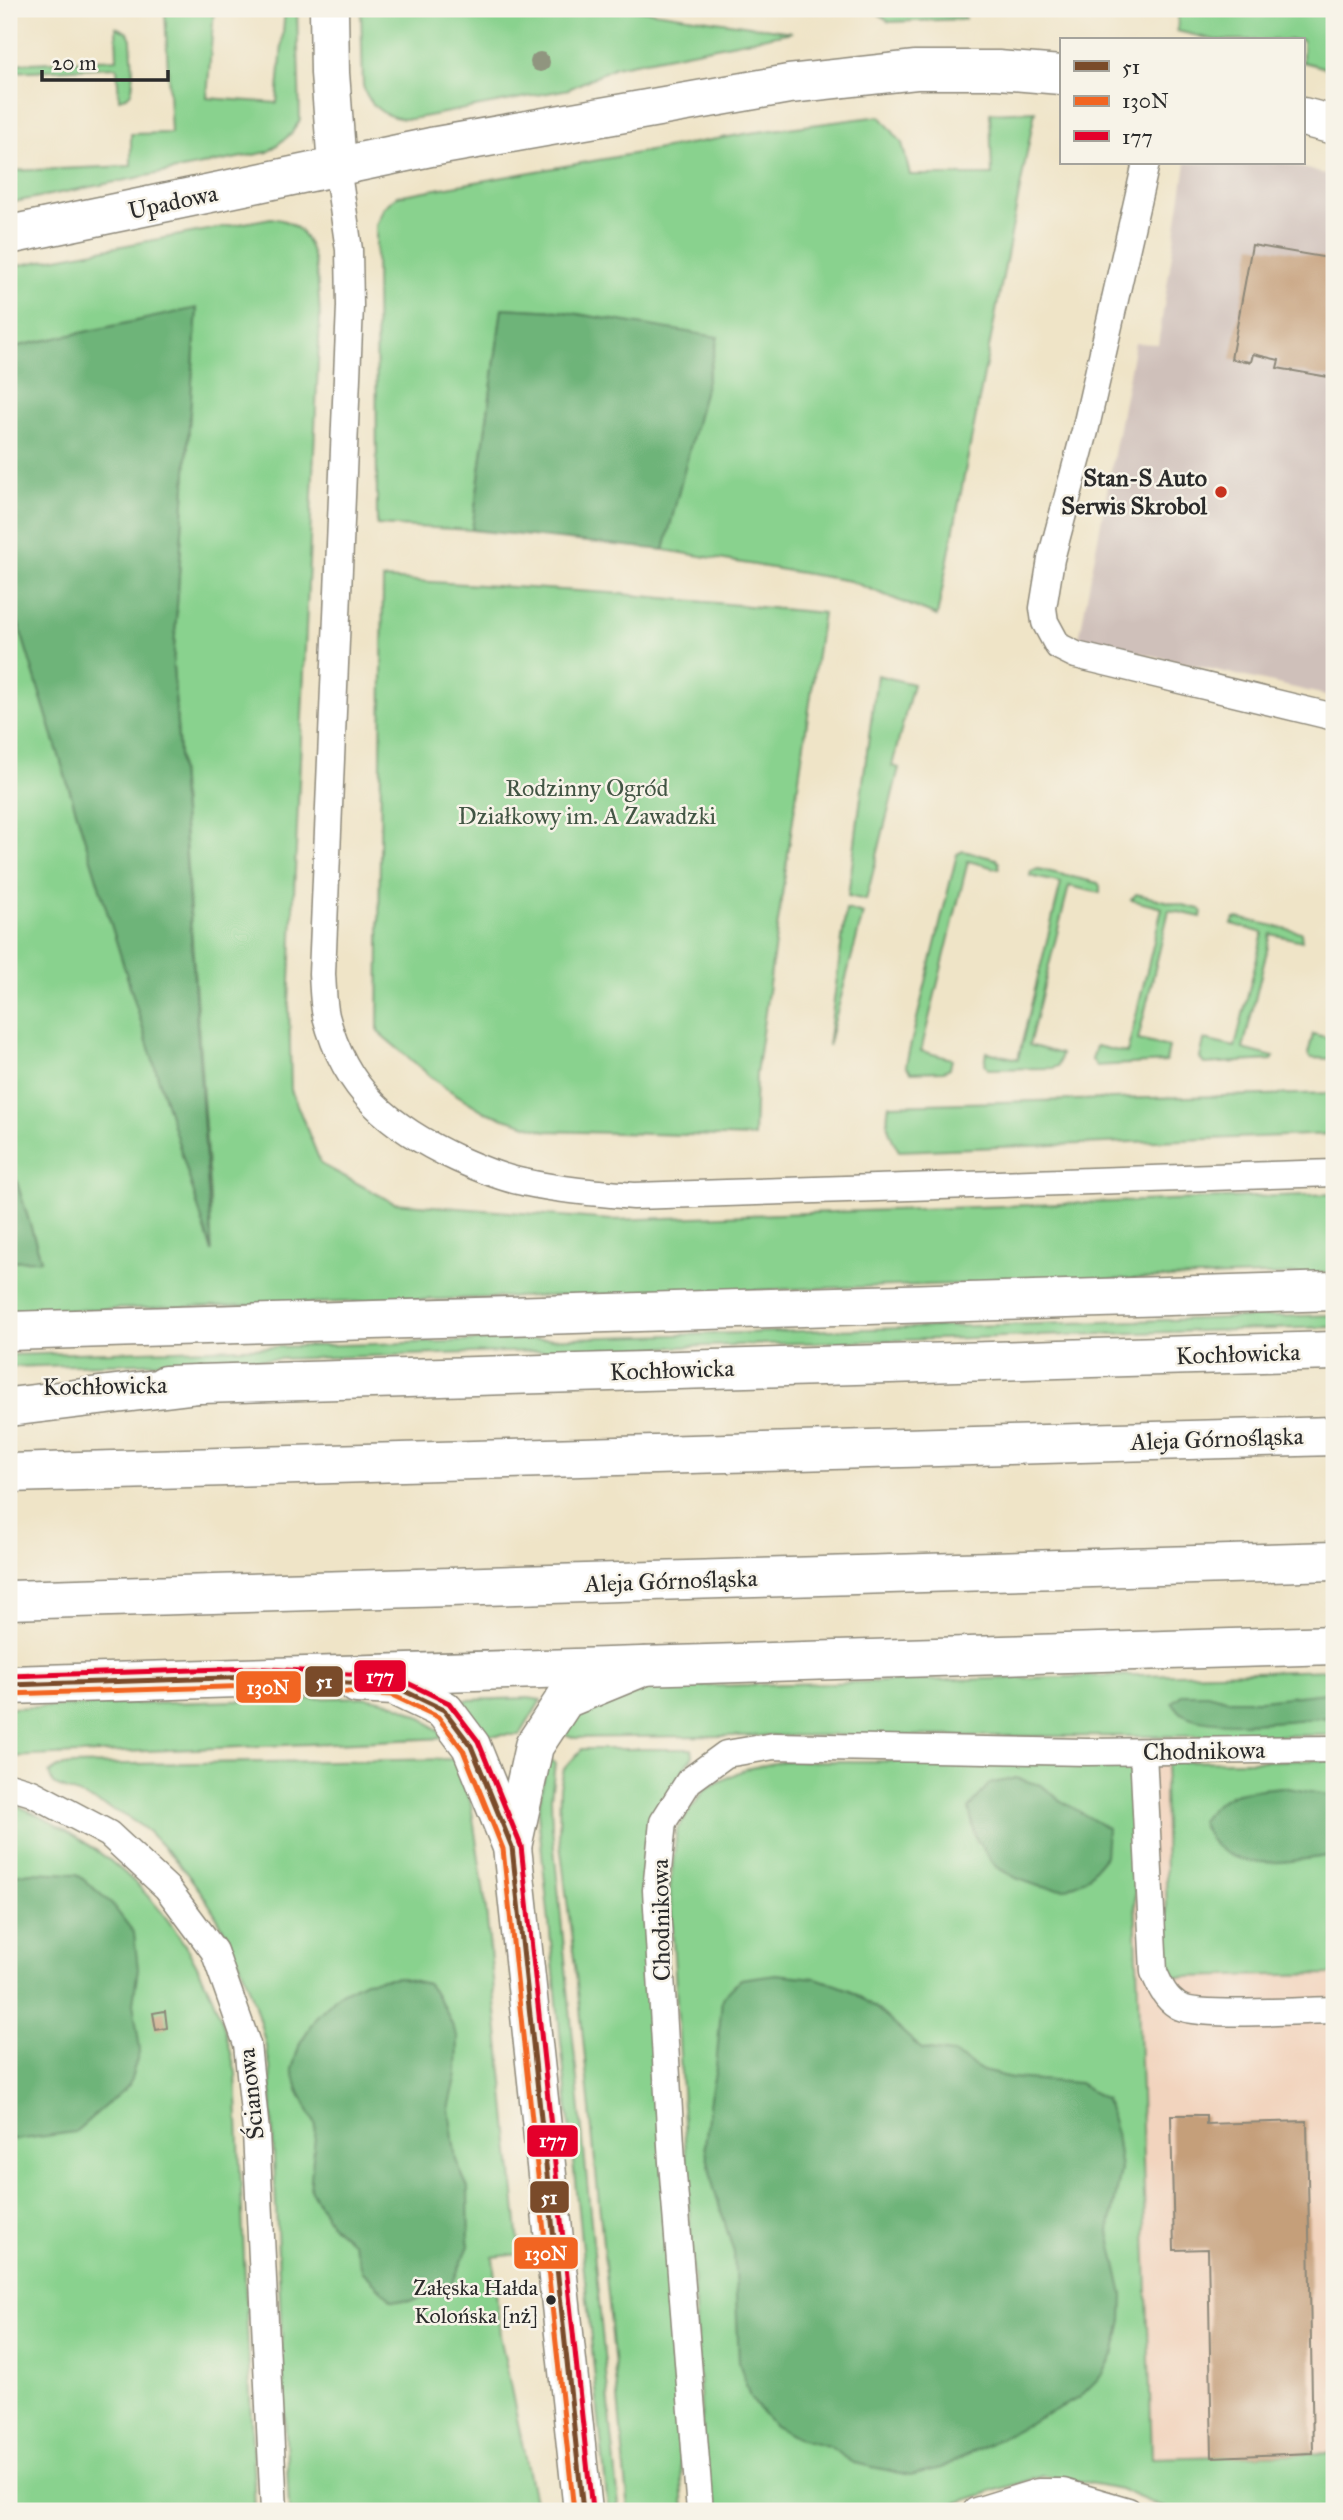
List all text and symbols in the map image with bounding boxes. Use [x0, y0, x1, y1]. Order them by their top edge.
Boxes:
scale bar [42, 38, 168, 82]
legend [1060, 38, 1304, 164]
text: 20 m [52, 50, 97, 76]
text: 51 [1122, 54, 1140, 80]
text: 130N [1122, 88, 1169, 114]
text: 177 [1122, 124, 1153, 150]
street label: Upadowa [126, 178, 221, 226]
place label: Stan-S Auto Serwis Skrobol [1061, 463, 1207, 521]
marker: Stan-S Auto Serwis Skrobol [1213, 484, 1229, 500]
park label: Rodzinny Ogród Działkowy im. A Zawadzki [458, 773, 717, 831]
street label: Kochłowicka [1175, 1337, 1302, 1371]
street label: Kochłowicka [609, 1353, 736, 1387]
street label: Kochłowicka [42, 1370, 168, 1402]
street label: Aleja Górnośląska [1129, 1421, 1305, 1457]
street label: Aleja Górnośląska [583, 1563, 759, 1599]
line badge: 177 [353, 1659, 407, 1693]
line badge: 51 [304, 1665, 344, 1698]
text: 177 [366, 1665, 394, 1688]
line badge: 130N [235, 1670, 302, 1704]
text: 51 [316, 1670, 333, 1693]
text: 130N [247, 1676, 289, 1700]
street label: Chodnikowa [1143, 1735, 1266, 1767]
street label: Chodnikowa [645, 1858, 677, 1981]
street label: Ścianowa [231, 2046, 271, 2141]
line badge: 177 [526, 2124, 579, 2158]
text: 177 [539, 2129, 567, 2152]
line badge: 51 [529, 2180, 570, 2214]
text: 51 [541, 2186, 558, 2209]
line badge: 130N [513, 2236, 579, 2270]
text: 130N [525, 2242, 567, 2266]
place label: Załęska Hałda Kolońska [nż] [413, 2274, 539, 2329]
marker: Załęska Hałda Kolońska [nż] [544, 2293, 558, 2307]

